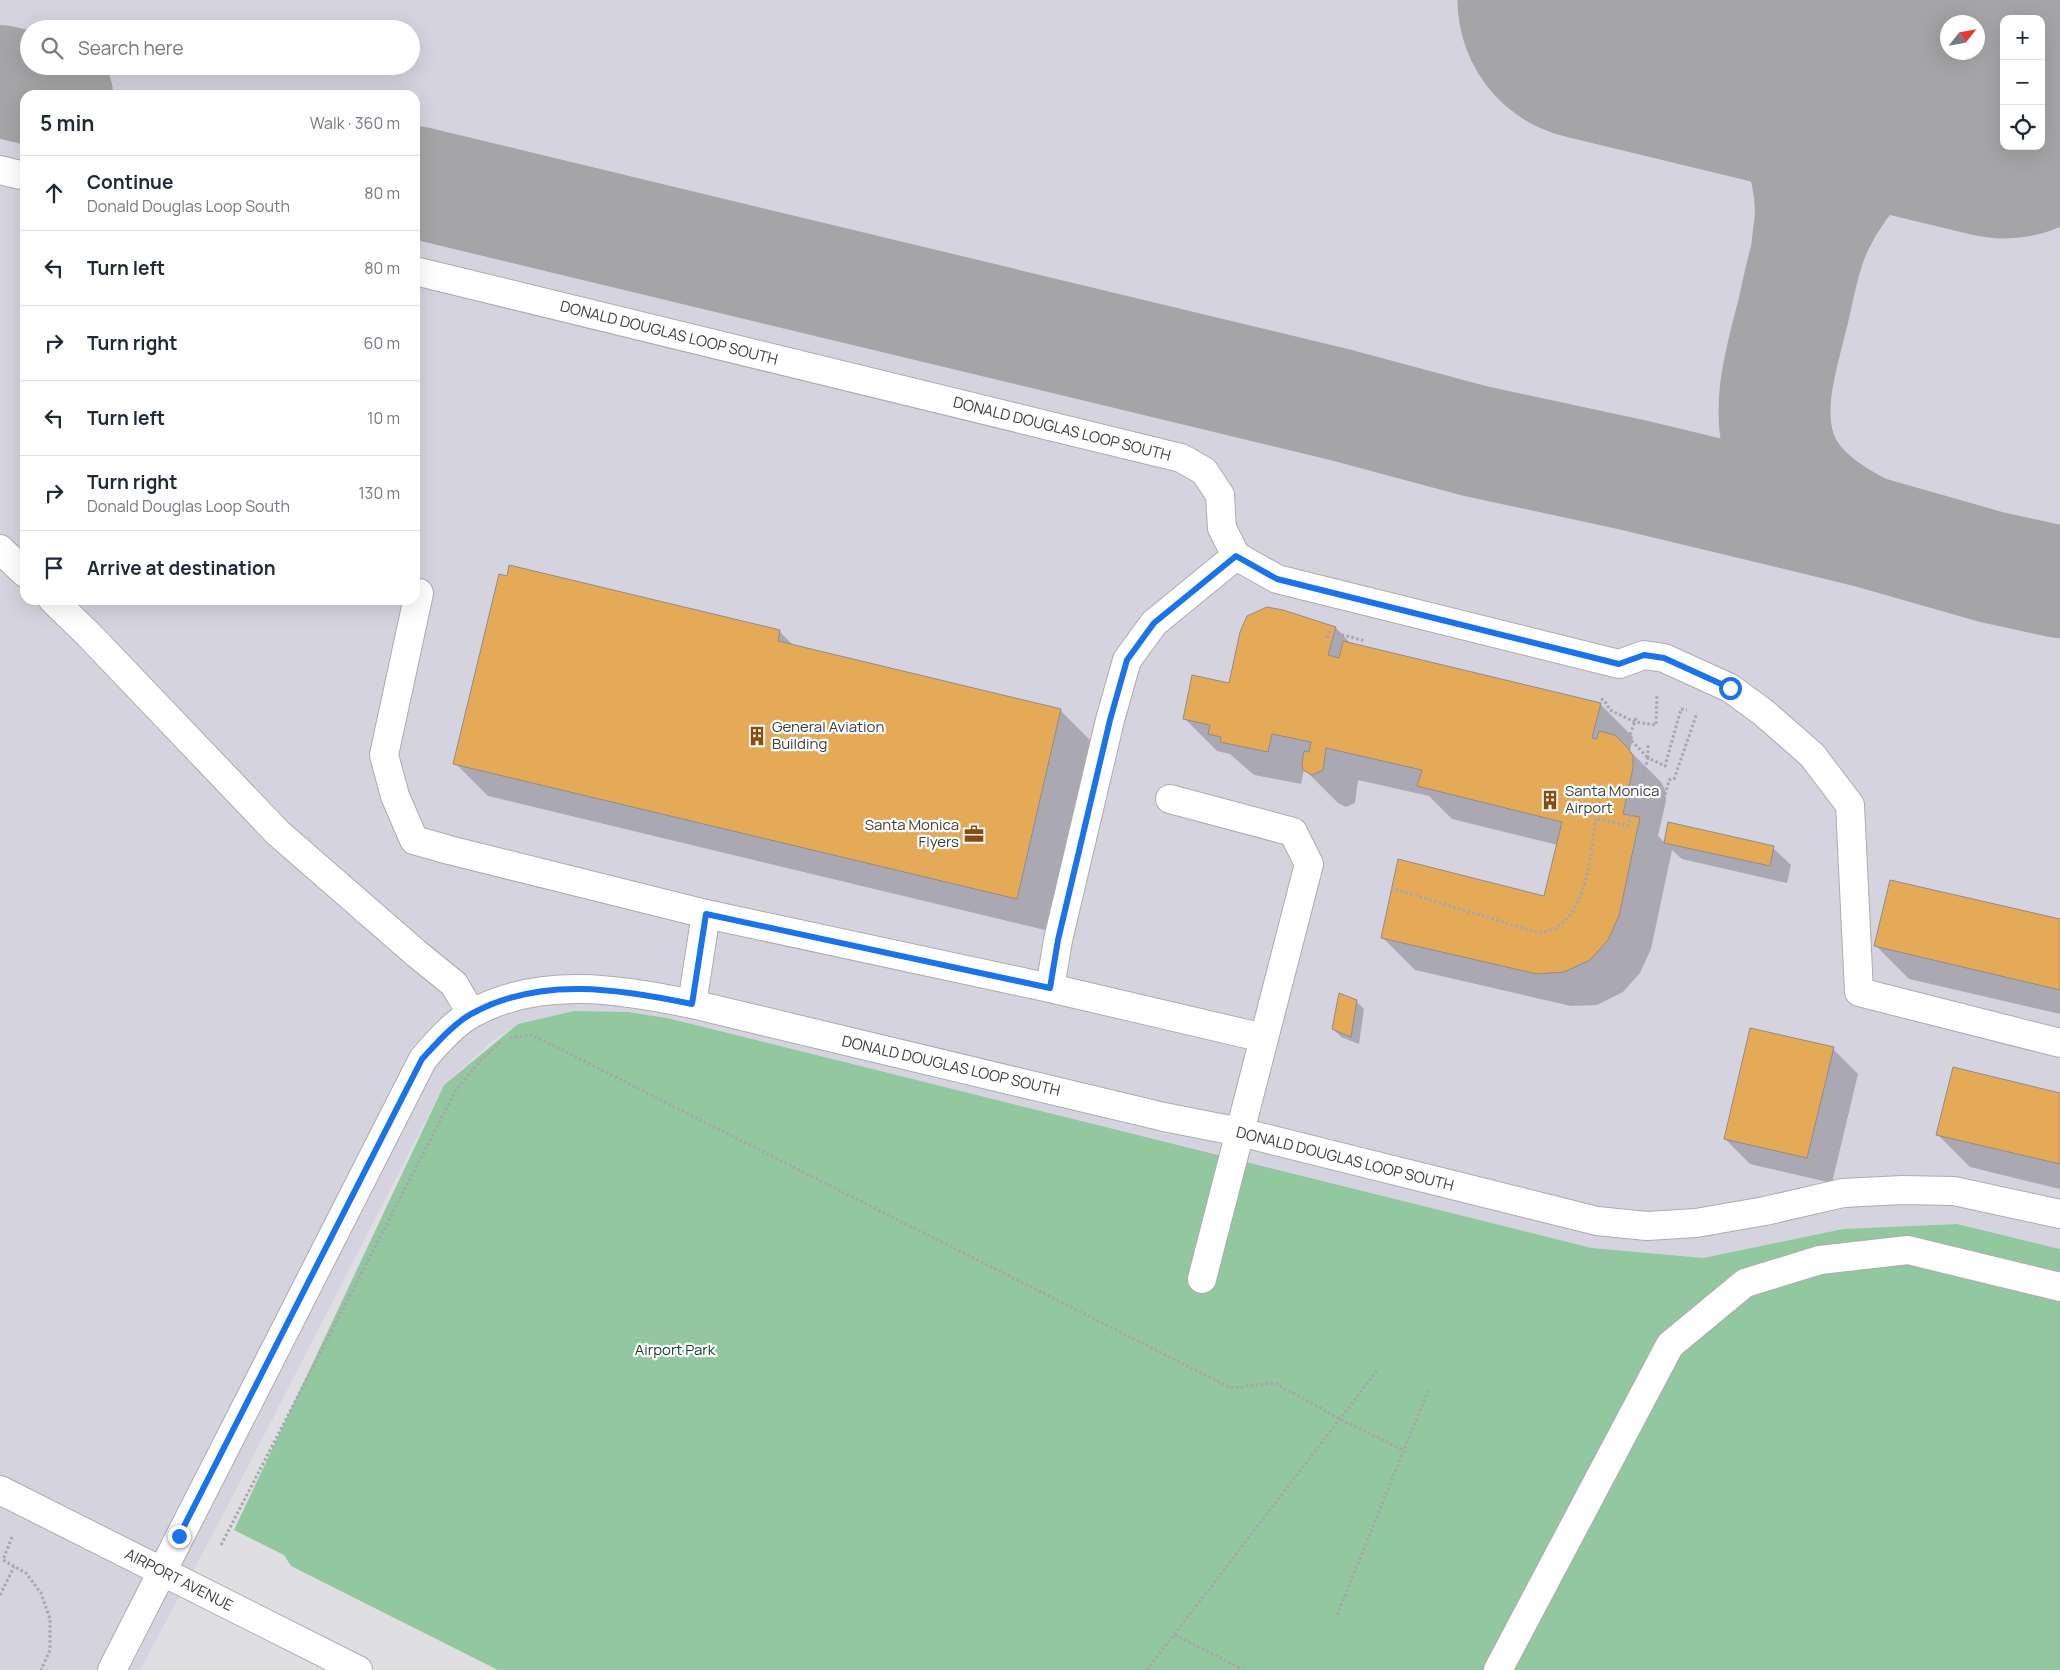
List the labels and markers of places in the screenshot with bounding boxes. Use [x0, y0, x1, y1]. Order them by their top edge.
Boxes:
place label: General Aviation Building [772, 716, 884, 754]
building icon: General Aviation Building [746, 725, 768, 747]
place label: Santa Monica Airport [1565, 780, 1659, 818]
building icon: Santa Monica Airport [1539, 789, 1561, 811]
place label: Santa Monica Flyers [865, 814, 959, 852]
office icon: Santa Monica Flyers [963, 823, 985, 845]

